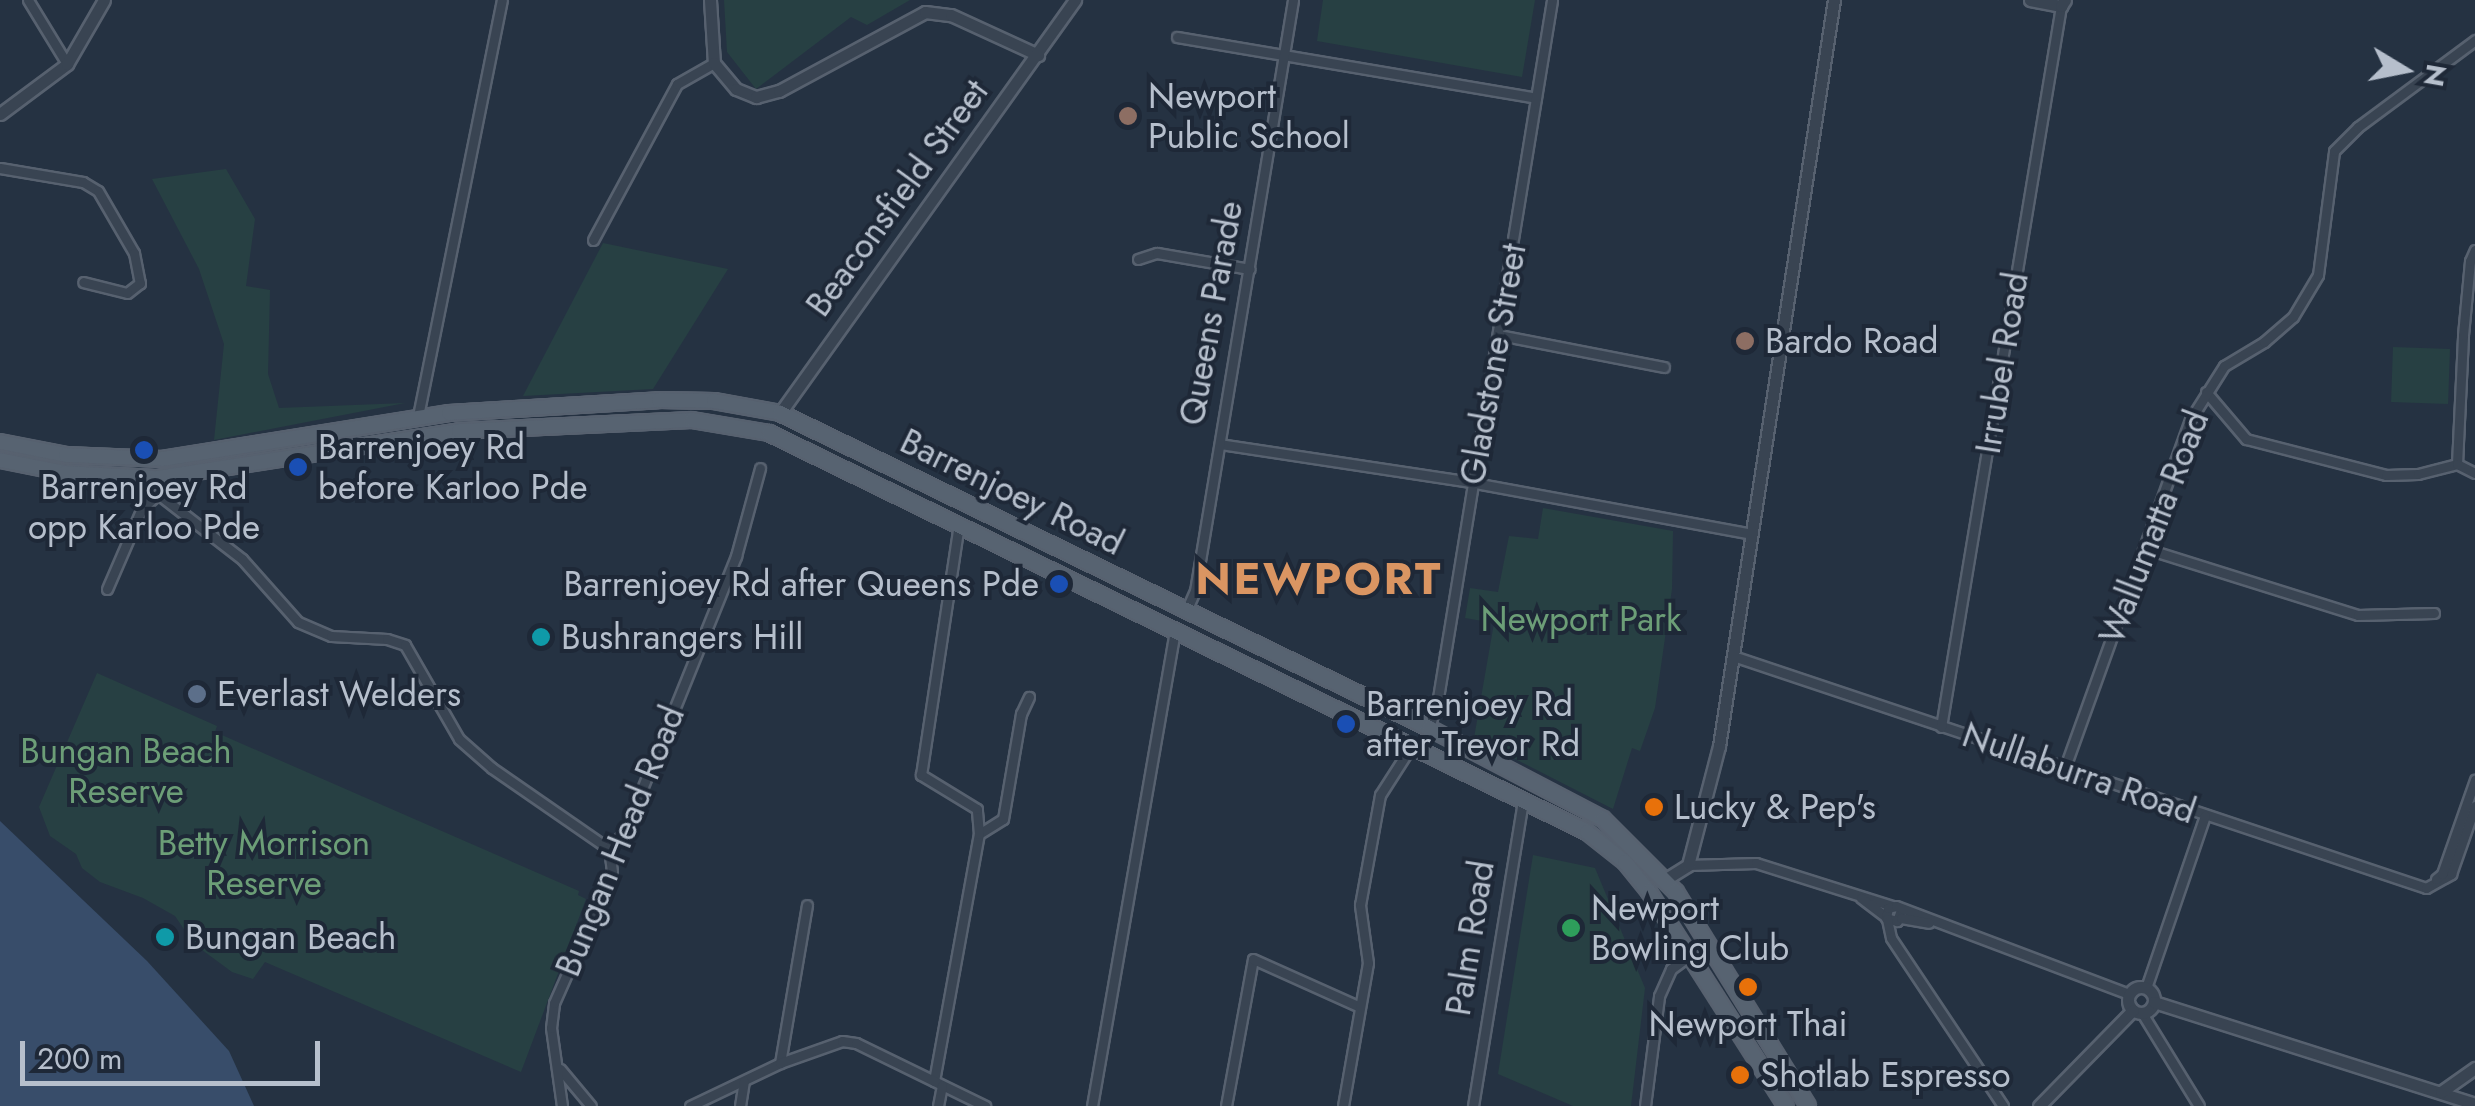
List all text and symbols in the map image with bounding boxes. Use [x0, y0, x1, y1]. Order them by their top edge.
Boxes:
north arrow [2355, 20, 2455, 120]
text: N [2413, 61, 2457, 90]
street label: Beaconsfield Street [797, 72, 997, 324]
place label: Newport Public School [1148, 75, 1350, 157]
marker: Newport Public School [1117, 105, 1139, 127]
street label: Queens Parade [1171, 198, 1251, 428]
street label: Gladstone Street [1451, 240, 1535, 488]
street label: Irrubel Road [1967, 269, 2037, 457]
place label: Bardo Road [1765, 320, 1938, 362]
marker: Bardo Road [1734, 330, 1756, 352]
street label: Wallumatta Road [2090, 405, 2218, 649]
street label: Barrenjoey Road [894, 420, 1130, 564]
place label: Barrenjoey Rd before Karloo Pde [318, 426, 588, 508]
marker: Barrenjoey Rd opp Karloo Pde [133, 439, 155, 461]
marker: Barrenjoey Rd before Karloo Pde [287, 456, 309, 478]
place label: Barrenjoey Rd opp Karloo Pde [28, 466, 260, 548]
district label: NEWPORT [1195, 552, 1443, 606]
place label: Barrenjoey Rd after Queens Pde [563, 563, 1039, 605]
marker: Barrenjoey Rd after Queens Pde [1048, 573, 1070, 595]
park label: Newport Park [1481, 598, 1681, 640]
place label: Bushrangers Hill [561, 616, 803, 658]
marker: Bushrangers Hill [530, 626, 552, 648]
place label: Everlast Welders [217, 673, 461, 715]
marker: Everlast Welders [186, 683, 208, 705]
place label: Barrenjoey Rd after Trevor Rd [1366, 683, 1580, 765]
street label: Bungan Head Road [547, 700, 693, 982]
marker: Barrenjoey Rd after Trevor Rd [1335, 713, 1357, 735]
street label: Nullaburra Road [1957, 713, 2201, 833]
park label: Bungan Beach Reserve [20, 730, 232, 812]
place label: Lucky & Pep's [1674, 786, 1876, 828]
marker: Lucky & Pep's [1643, 796, 1665, 818]
park label: Betty Morrison Reserve [158, 822, 370, 904]
street label: Palm Road [1437, 858, 1503, 1018]
place label: Newport Bowling Club [1591, 887, 1789, 969]
place label: Bungan Beach [185, 916, 396, 958]
marker: Newport Bowling Club [1560, 917, 1582, 939]
marker: Bungan Beach [154, 926, 176, 948]
marker: Newport Thai [1737, 976, 1759, 998]
place label: Newport Thai [1649, 1003, 1847, 1045]
scale bar [25, 1021, 325, 1083]
text: 200 m [37, 1037, 122, 1080]
place label: Shotlab Espresso [1760, 1054, 2011, 1096]
marker: Shotlab Espresso [1729, 1064, 1751, 1086]

